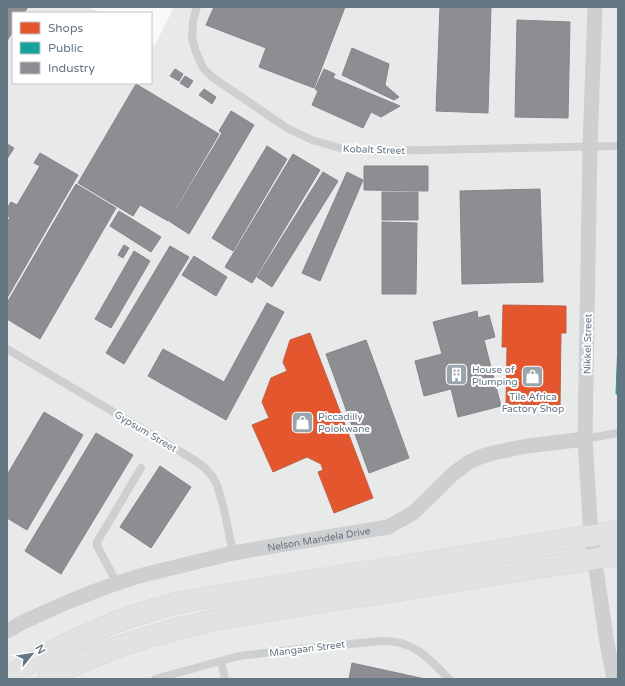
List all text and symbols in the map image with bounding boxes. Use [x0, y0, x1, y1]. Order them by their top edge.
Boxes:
legend [12, 12, 152, 84]
text: Shops [48, 21, 83, 35]
text: Public [48, 41, 83, 55]
text: Industry [48, 61, 95, 75]
street label: Kobalt Street [343, 143, 405, 157]
street label: Nikkel Street [581, 313, 595, 374]
building icon: House of Plumping [443, 362, 469, 388]
shop icon: Tile Africa Factory Shop [520, 363, 546, 389]
place label: House of Plumping [472, 364, 518, 388]
place label: Tile Africa Factory Shop [502, 391, 564, 415]
street label: Gypsum Street [112, 409, 179, 455]
shop icon: Piccadilly Polokwane [289, 409, 315, 435]
place label: Piccadilly Polokwane [318, 411, 370, 435]
street label: Nelson Mandela Drive [266, 525, 372, 554]
north arrow [12, 634, 52, 674]
street label: Mangaan Street [269, 638, 346, 660]
text: N [32, 642, 48, 656]

